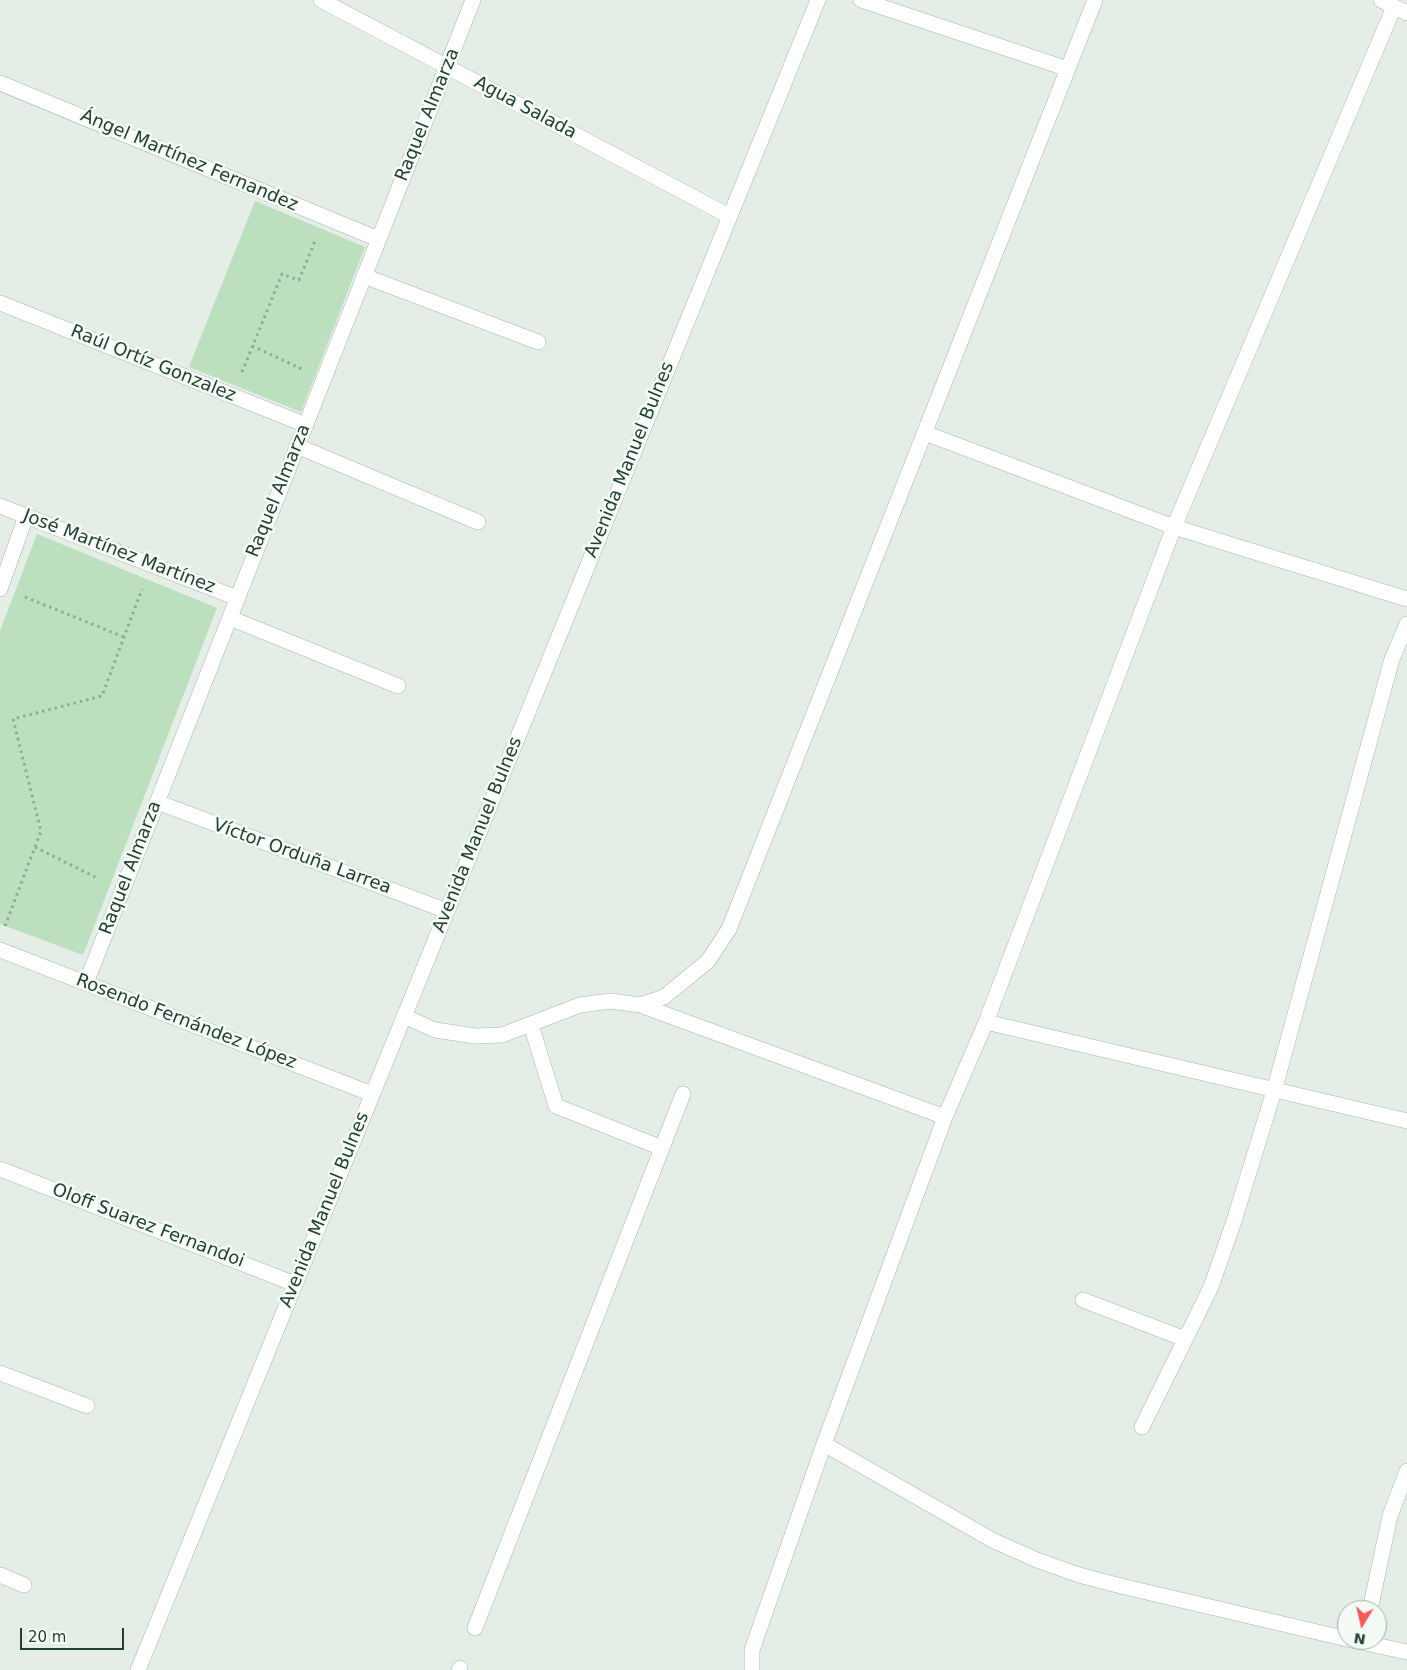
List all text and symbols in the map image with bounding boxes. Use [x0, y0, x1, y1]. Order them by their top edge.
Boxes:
street label: Raquel Almarza [391, 45, 465, 185]
street label: Agua Salada [470, 72, 580, 144]
street label: Ángel Martínez Fernandez [77, 105, 301, 217]
street label: Raúl Ortíz Gonzalez [67, 321, 239, 407]
street label: Avenida Manuel Bulnes [581, 359, 679, 561]
street label: Raquel Almarza [242, 421, 316, 561]
street label: José Martínez Martínez [20, 505, 218, 599]
street label: Avenida Manuel Bulnes [429, 734, 527, 936]
street label: Raquel Almarza [96, 798, 166, 938]
street label: Víctor Orduña Larrea [210, 815, 394, 899]
street label: Rosendo Fernández López [73, 970, 299, 1074]
street label: Avenida Manuel Bulnes [276, 1109, 374, 1311]
street label: Oloff Suarez Fernandoi [49, 1179, 247, 1273]
north arrow [1337, 1600, 1387, 1650]
scale bar [22, 1618, 126, 1650]
text: 20 m [28, 1628, 66, 1646]
text: N [1353, 1630, 1367, 1648]

